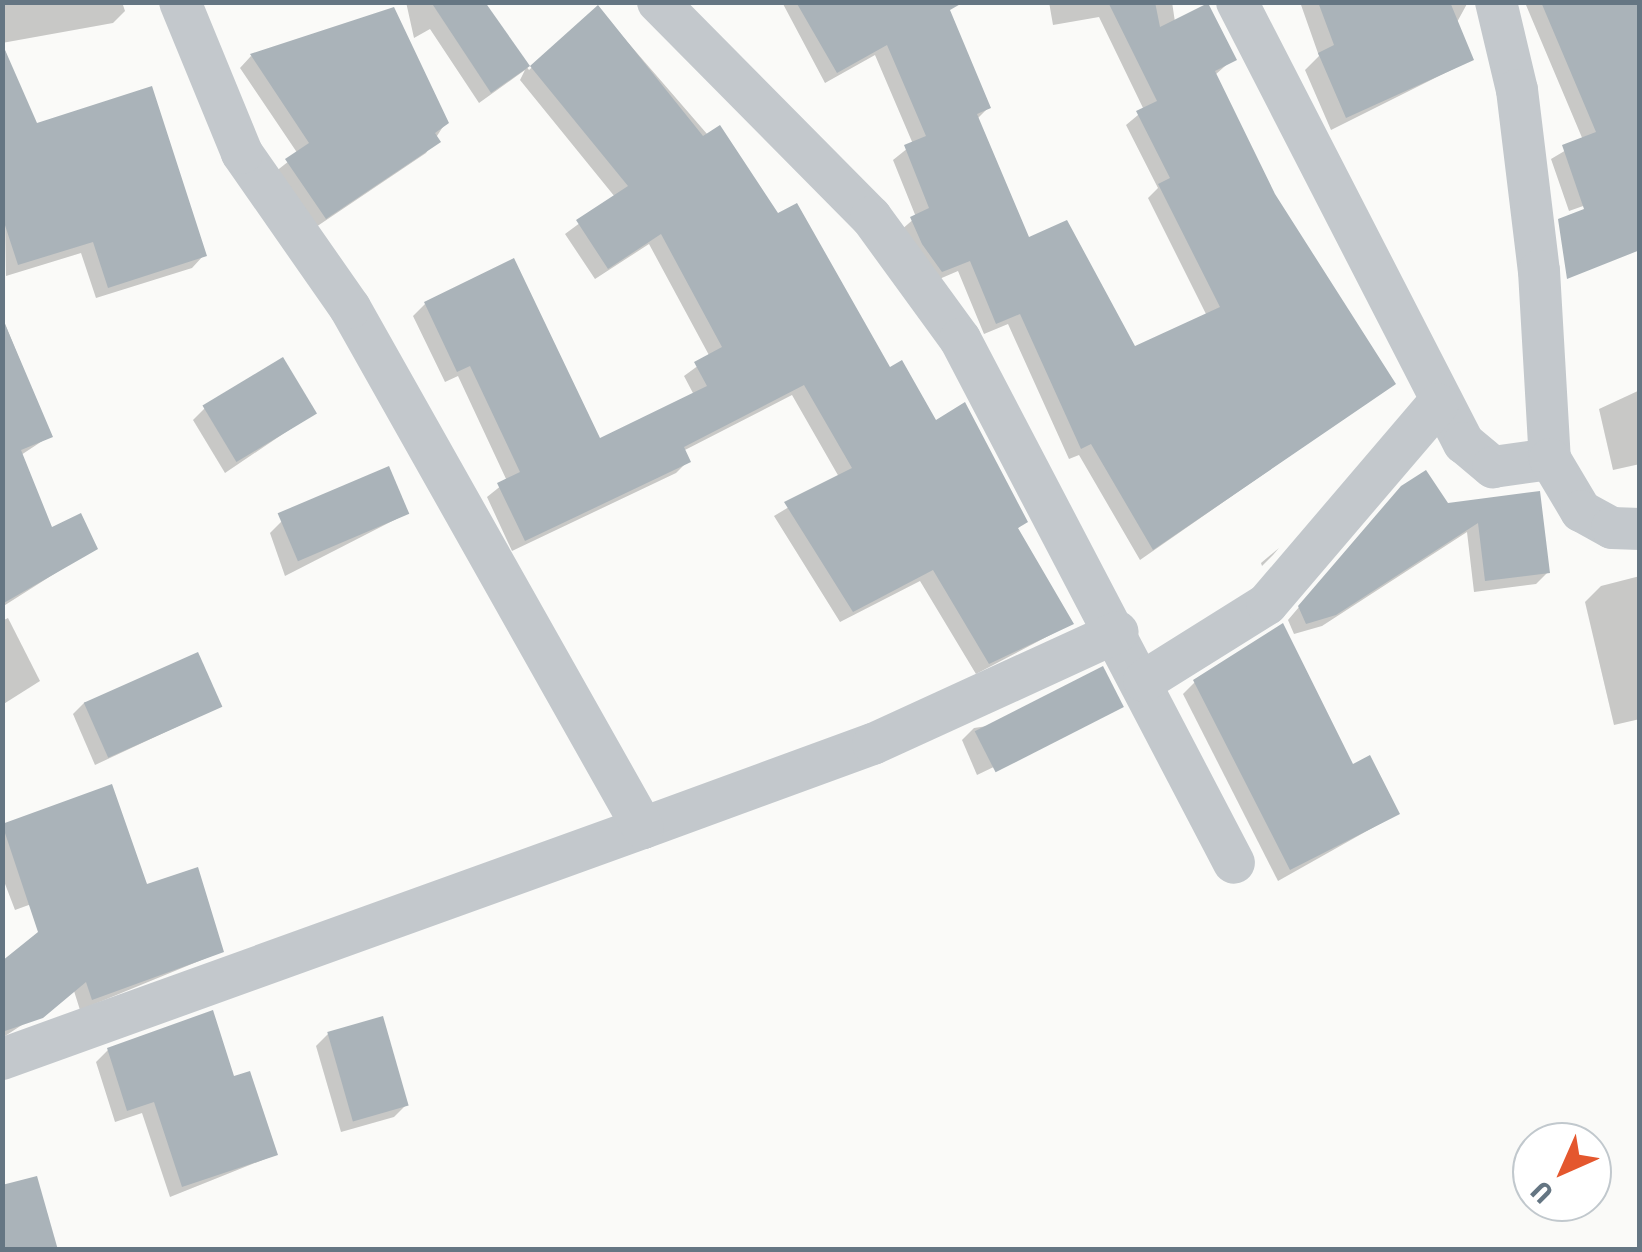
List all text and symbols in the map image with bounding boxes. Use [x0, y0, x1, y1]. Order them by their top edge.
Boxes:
north arrow [1512, 1122, 1612, 1222]
text: U [1524, 1175, 1559, 1210]

